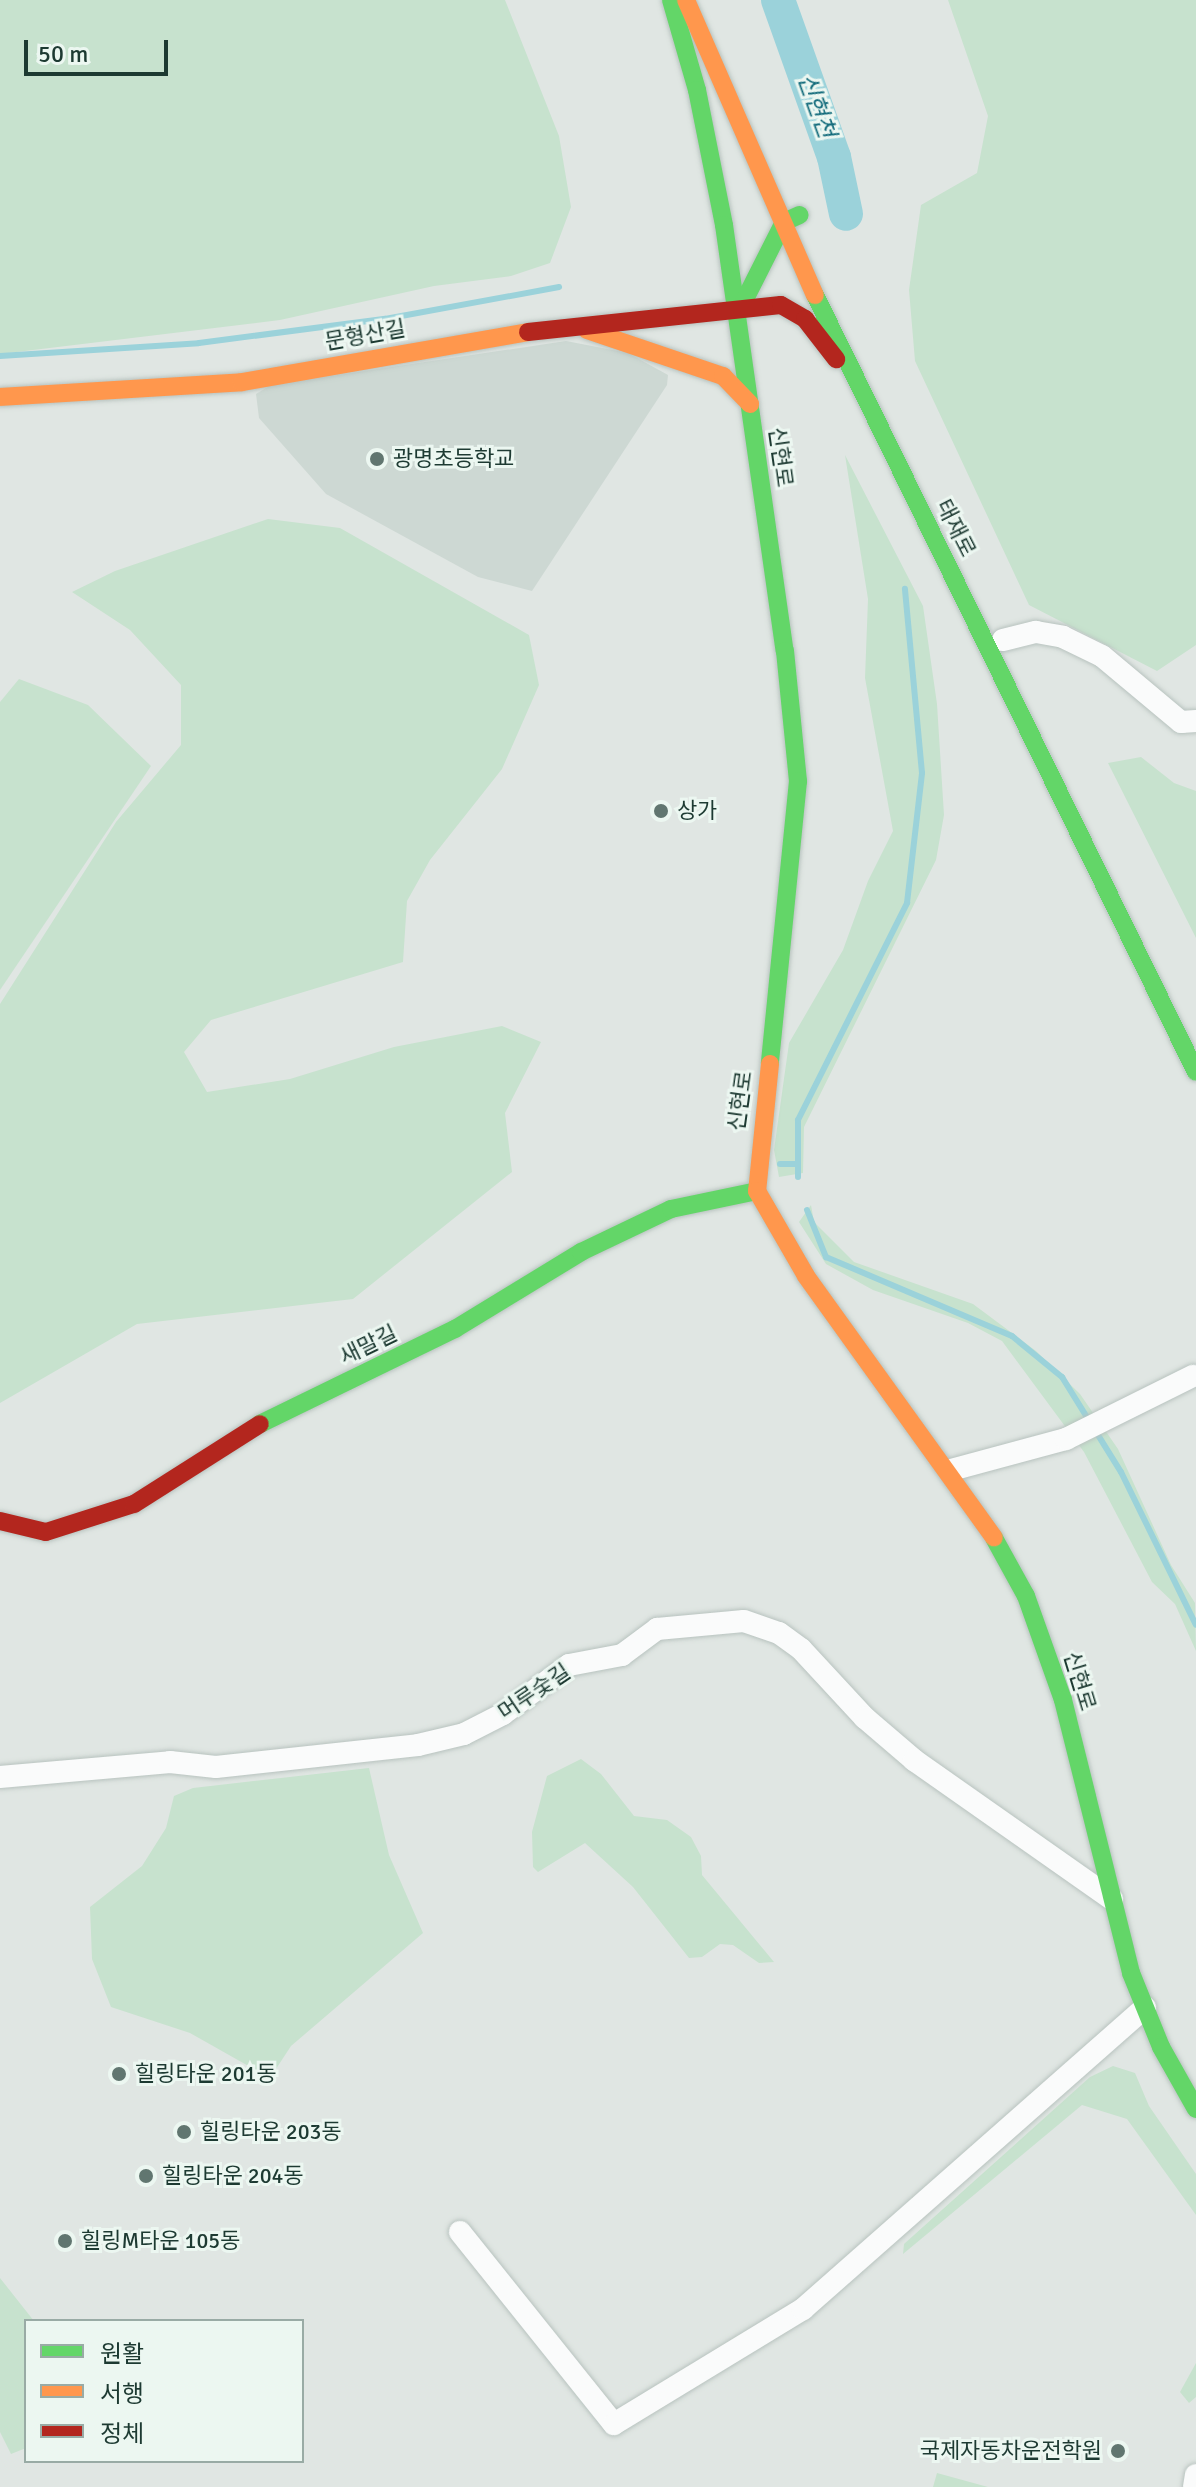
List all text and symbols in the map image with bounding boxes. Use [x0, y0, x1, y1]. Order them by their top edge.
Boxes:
scale bar [28, 24, 172, 74]
text: 50 m [38, 39, 88, 69]
water label: 신현천 [791, 70, 841, 142]
street label: 문형산길 [323, 315, 407, 355]
street label: 신현로 [764, 425, 798, 489]
place label: 광명초등학교 [393, 446, 514, 472]
marker: 광명초등학교 [368, 450, 386, 468]
street label: 태재로 [930, 495, 982, 561]
place label: 상가 [677, 798, 717, 824]
marker: 상가 [652, 802, 670, 820]
street label: 신현로 [723, 1069, 757, 1133]
street label: 새말길 [335, 1320, 401, 1370]
street label: 신현로 [1059, 1648, 1101, 1714]
street label: 머루숯길 [493, 1658, 575, 1726]
place label: 힐링타운 201동 [135, 2061, 277, 2087]
marker: 힐링타운 201동 [110, 2065, 128, 2083]
place label: 힐링타운 203동 [200, 2119, 342, 2145]
marker: 힐링타운 203동 [175, 2123, 193, 2141]
place label: 힐링타운 204동 [162, 2163, 304, 2189]
marker: 힐링타운 204동 [137, 2167, 155, 2185]
place label: 힐링M타운 105동 [81, 2228, 240, 2254]
marker: 힐링M타운 105동 [56, 2232, 74, 2250]
legend [24, 2319, 304, 2463]
text: 원활 [100, 2339, 144, 2369]
text: 서행 [100, 2379, 144, 2409]
text: 정체 [100, 2419, 144, 2449]
place label: 국제자동차운전학원 [920, 2438, 1102, 2464]
marker: 국제자동차운전학원 [1109, 2442, 1127, 2460]

